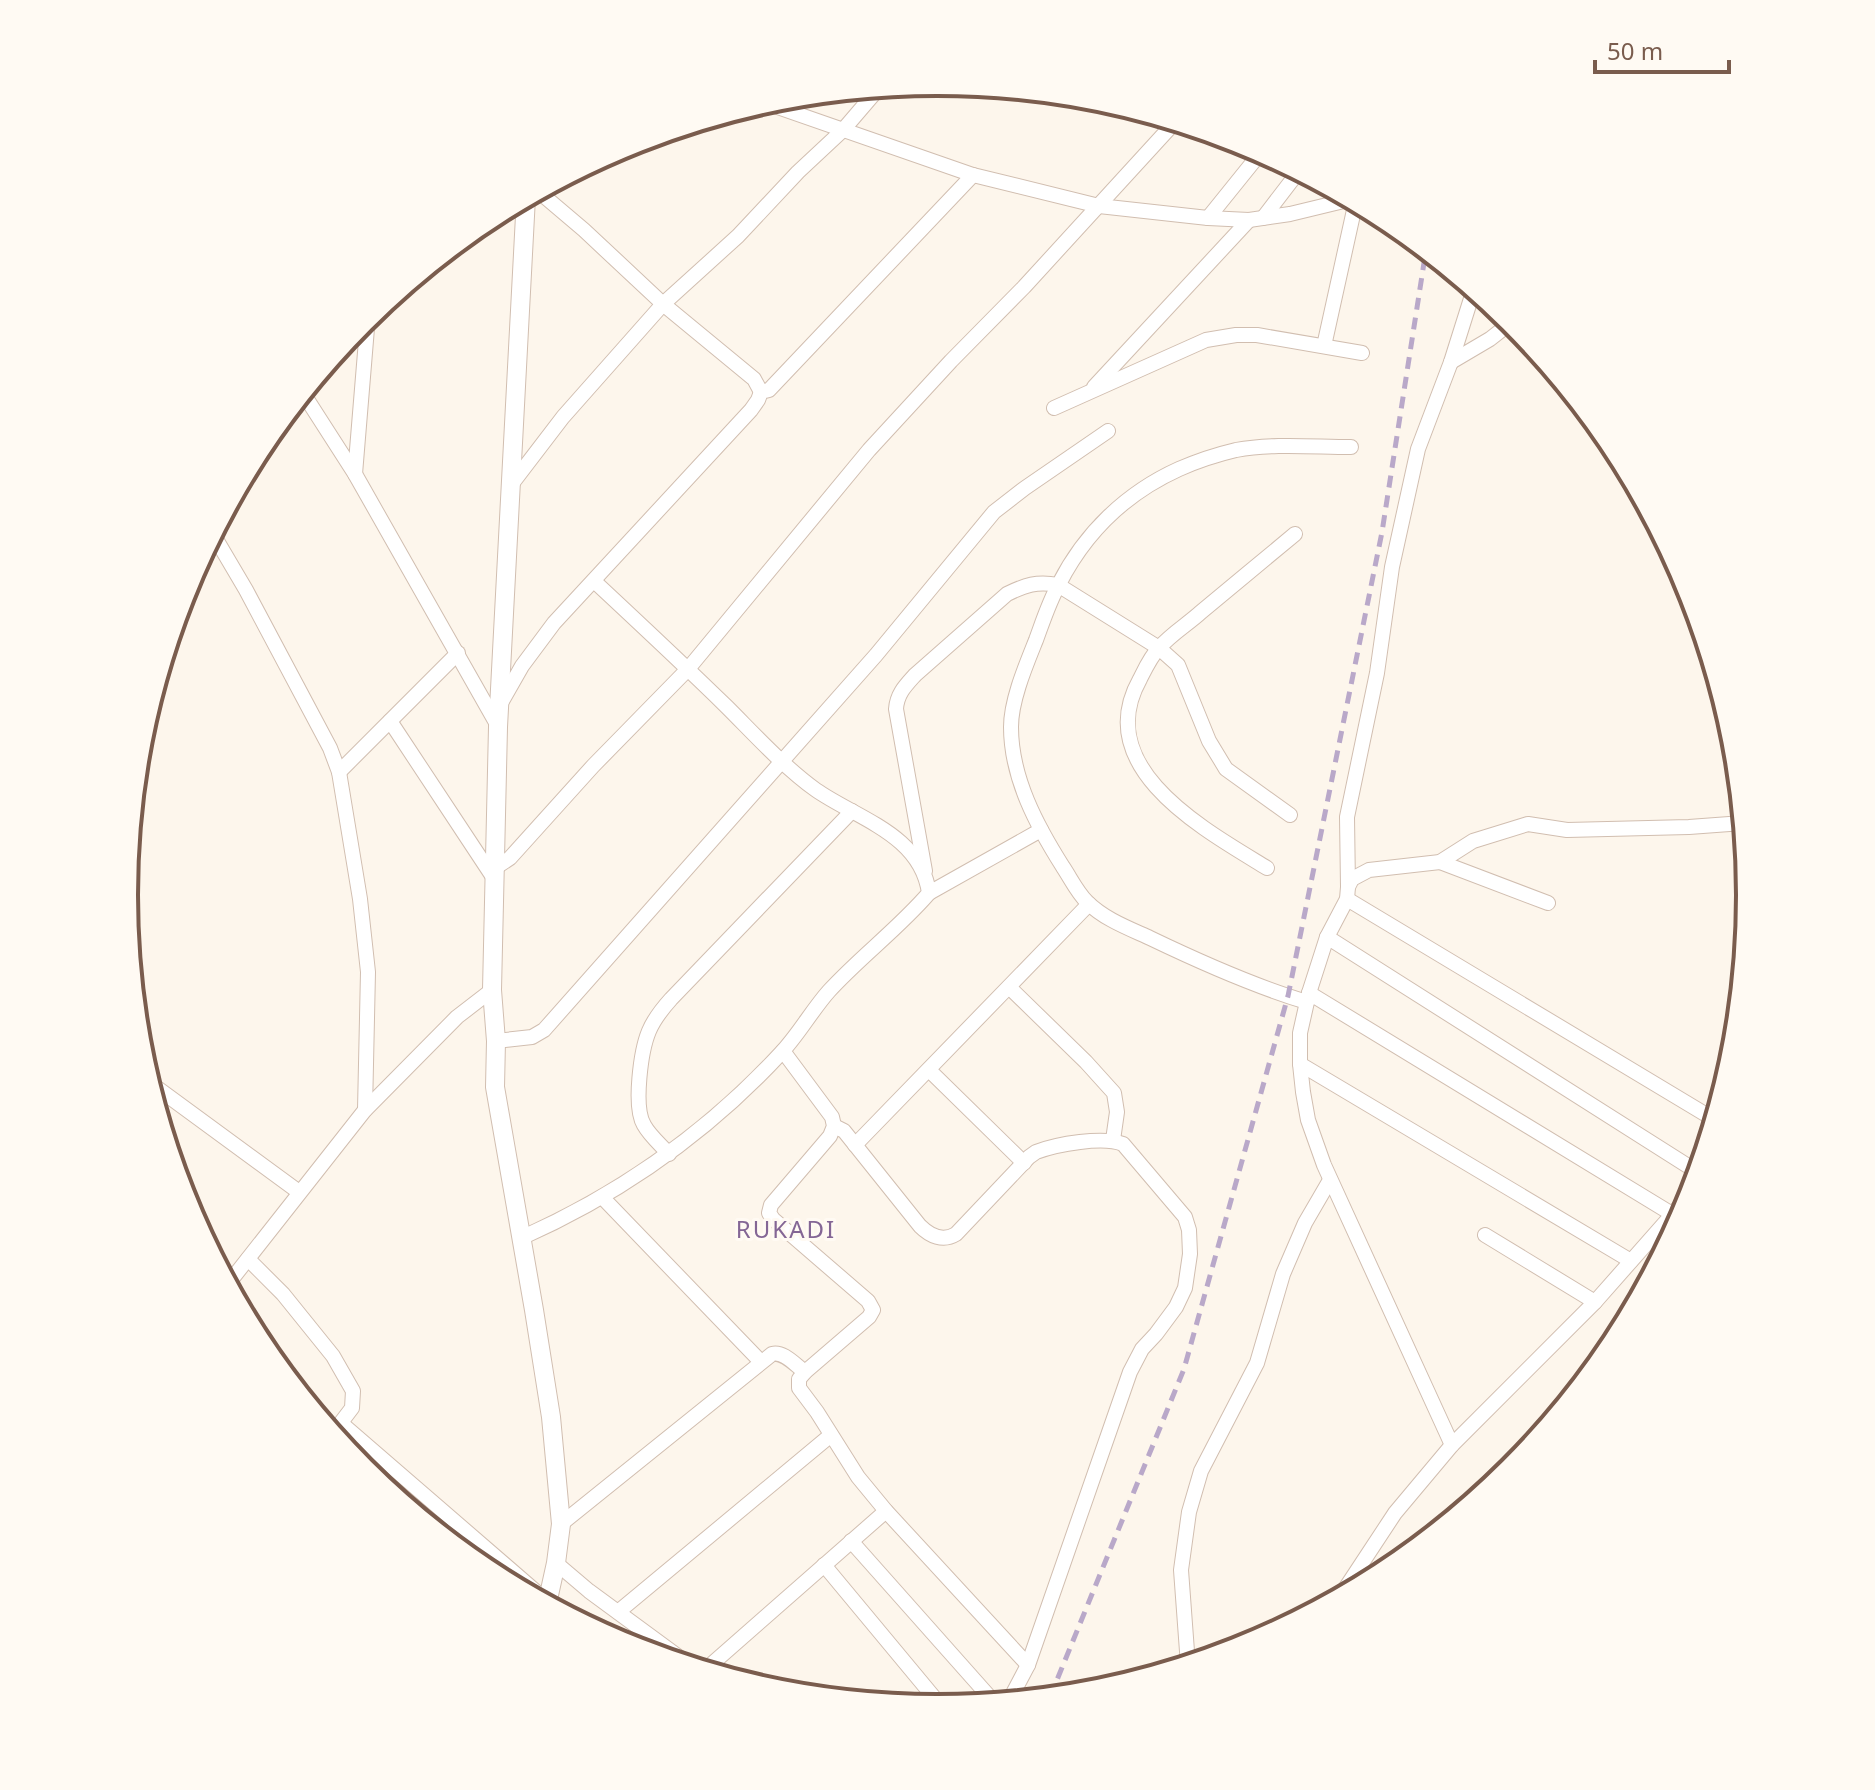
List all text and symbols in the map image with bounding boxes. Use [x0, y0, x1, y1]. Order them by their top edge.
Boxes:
scale bar [1595, 24, 1729, 74]
text: 50 m [1607, 34, 1663, 67]
district label: RUKADI [736, 1212, 836, 1245]

